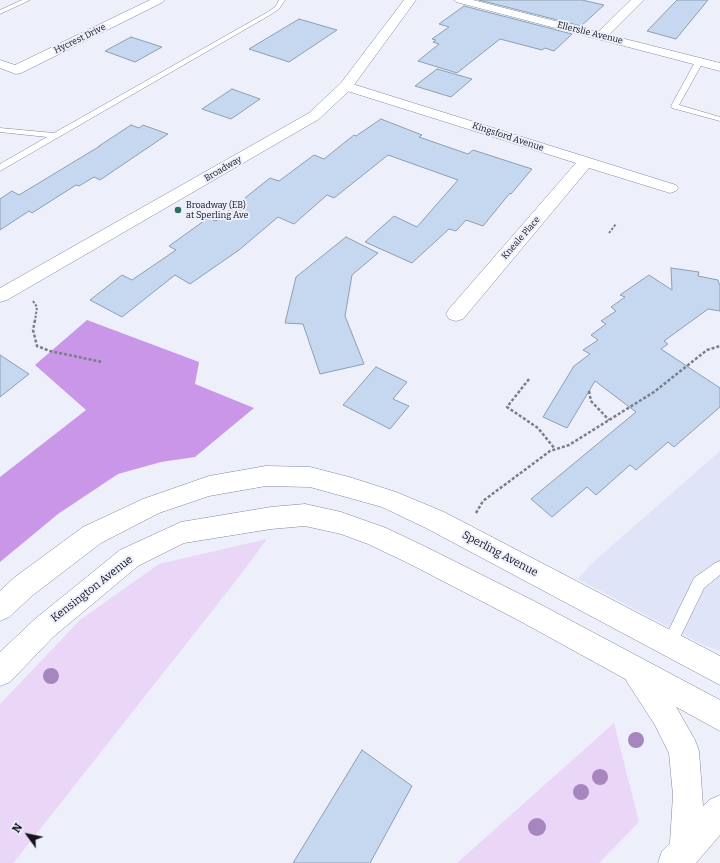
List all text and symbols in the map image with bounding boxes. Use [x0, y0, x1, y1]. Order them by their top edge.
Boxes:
street label: Ellerslie Avenue [556, 20, 624, 46]
street label: Hycrest Drive [52, 22, 108, 56]
street label: Kingsford Avenue [471, 120, 545, 154]
street label: Broadway [203, 154, 243, 184]
place label: Broadway (EB) at Sperling Ave [186, 200, 248, 221]
marker: Broadway (EB) at Sperling Ave [173, 205, 183, 215]
street label: Kneale Place [500, 214, 542, 262]
street label: Sperling Avenue [460, 528, 540, 580]
street label: Kensington Avenue [49, 553, 135, 625]
north arrow [8, 815, 48, 855]
text: N [10, 821, 25, 835]

